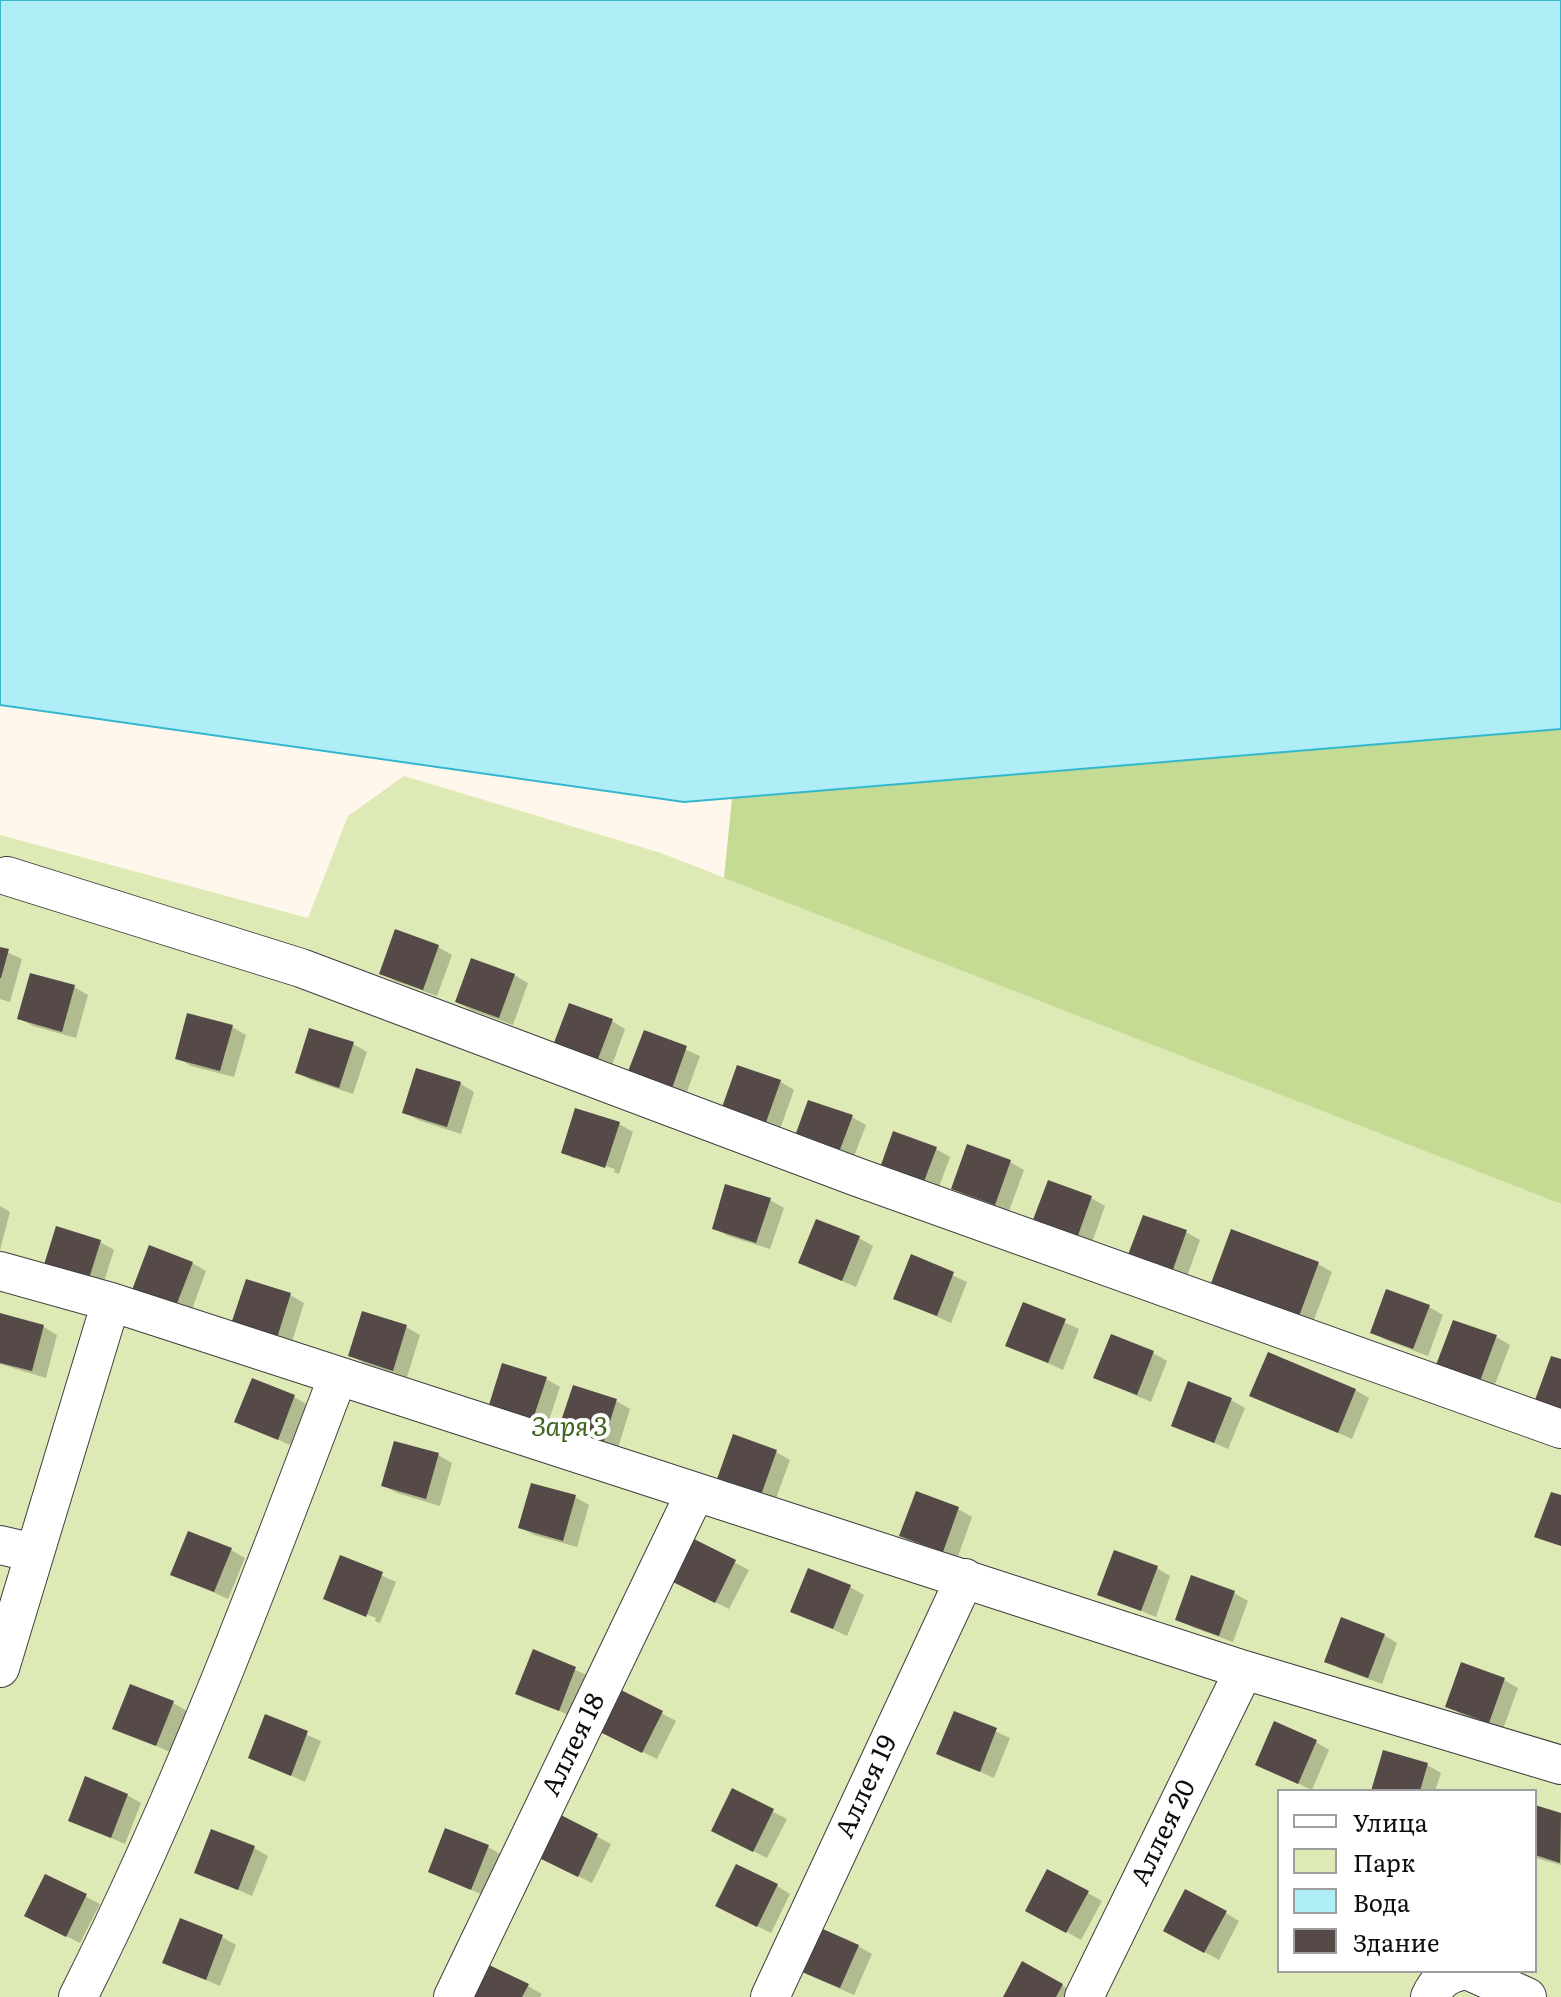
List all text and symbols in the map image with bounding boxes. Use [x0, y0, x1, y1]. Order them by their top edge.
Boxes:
park label: Заря 3 [531, 1412, 607, 1444]
street label: Аллея 18 [536, 1689, 612, 1801]
street label: Аллея 19 [830, 1731, 904, 1843]
street label: Аллея 20 [1125, 1775, 1203, 1891]
legend [1277, 1789, 1537, 1973]
text: Улица [1353, 1804, 1428, 1839]
text: Парк [1353, 1844, 1415, 1879]
text: Вода [1353, 1884, 1410, 1919]
text: Здание [1353, 1924, 1439, 1959]

